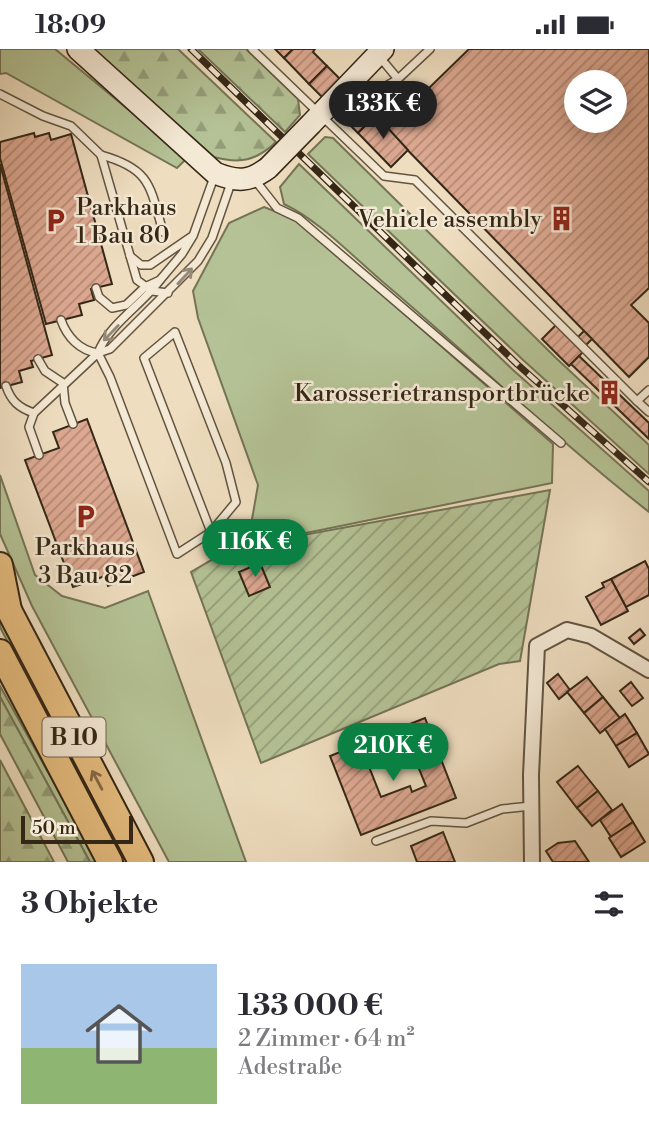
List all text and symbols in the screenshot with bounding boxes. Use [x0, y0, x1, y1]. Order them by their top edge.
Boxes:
text: 18:09 [35, 9, 106, 41]
map controls [564, 70, 627, 133]
button: layers [564, 70, 627, 133]
pin: 133K € [326, 81, 440, 141]
text: 133K € [345, 90, 421, 118]
place label: Parkhaus 1 Bau 80 [76, 193, 177, 251]
place label: Vehicle assembly [357, 205, 542, 235]
building icon: Vehicle assembly [548, 205, 576, 233]
parking icon: Parkhaus 1 Bau 80 [42, 207, 70, 235]
one-way arrow [177, 267, 193, 285]
one-way arrow [102, 324, 119, 341]
place label: Karosserietransportbrücke [294, 379, 590, 409]
building icon: Karosserietransportbrücke [596, 379, 624, 407]
parking icon: Parkhaus 3 Bau 82 [71, 502, 99, 530]
pin: 116K € [198, 519, 312, 579]
text: 116K € [218, 528, 292, 556]
place label: Parkhaus 3 Bau 82 [35, 533, 135, 591]
road number: B 10 [42, 717, 106, 757]
pin: 210K € [336, 723, 450, 783]
text: 210K € [354, 732, 432, 760]
one-way arrow [90, 770, 103, 791]
scale bar [21, 813, 133, 845]
text: 50 m [32, 816, 76, 840]
text: 3 Objekte [21, 885, 158, 923]
icon: filters [590, 885, 628, 923]
text: 133 000 € [238, 987, 383, 1025]
icon: home [77, 992, 161, 1076]
text: 2 Zimmer · 64 m² [238, 1025, 415, 1053]
text: Adestraße [238, 1053, 343, 1081]

